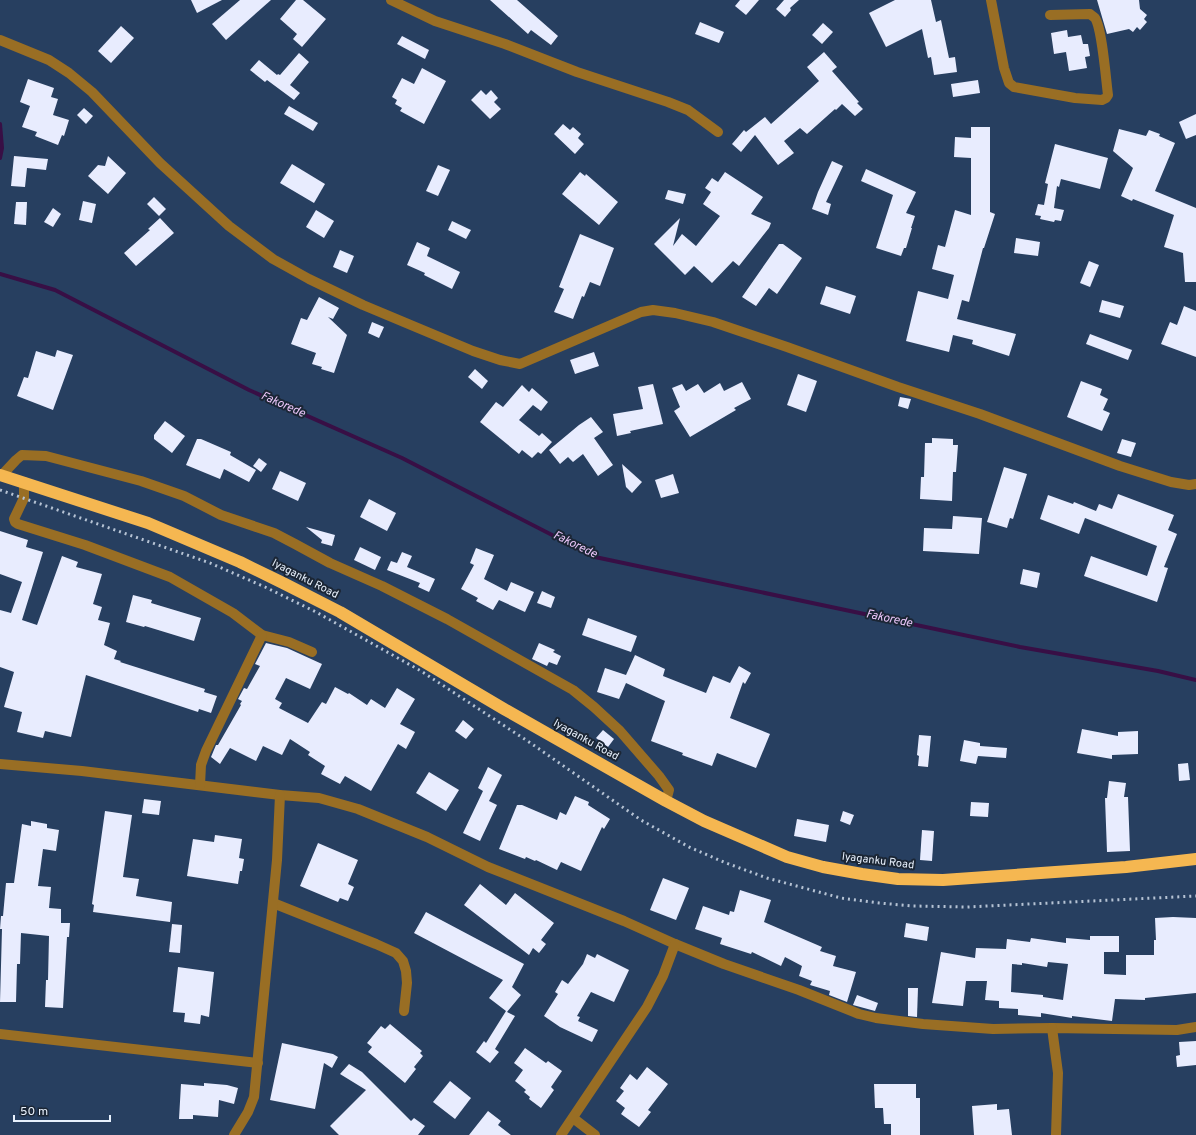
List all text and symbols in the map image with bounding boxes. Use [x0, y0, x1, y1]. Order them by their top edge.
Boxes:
water label: Fakorede [258, 388, 308, 422]
water label: Fakorede [550, 528, 600, 563]
street label: Iyaganku Road [269, 556, 341, 602]
water label: Fakorede [864, 606, 914, 632]
street label: Iyaganku Road [551, 716, 621, 764]
street label: Iyaganku Road [841, 850, 915, 872]
scale bar [14, 1097, 110, 1123]
text: 50 m [20, 1104, 48, 1120]

